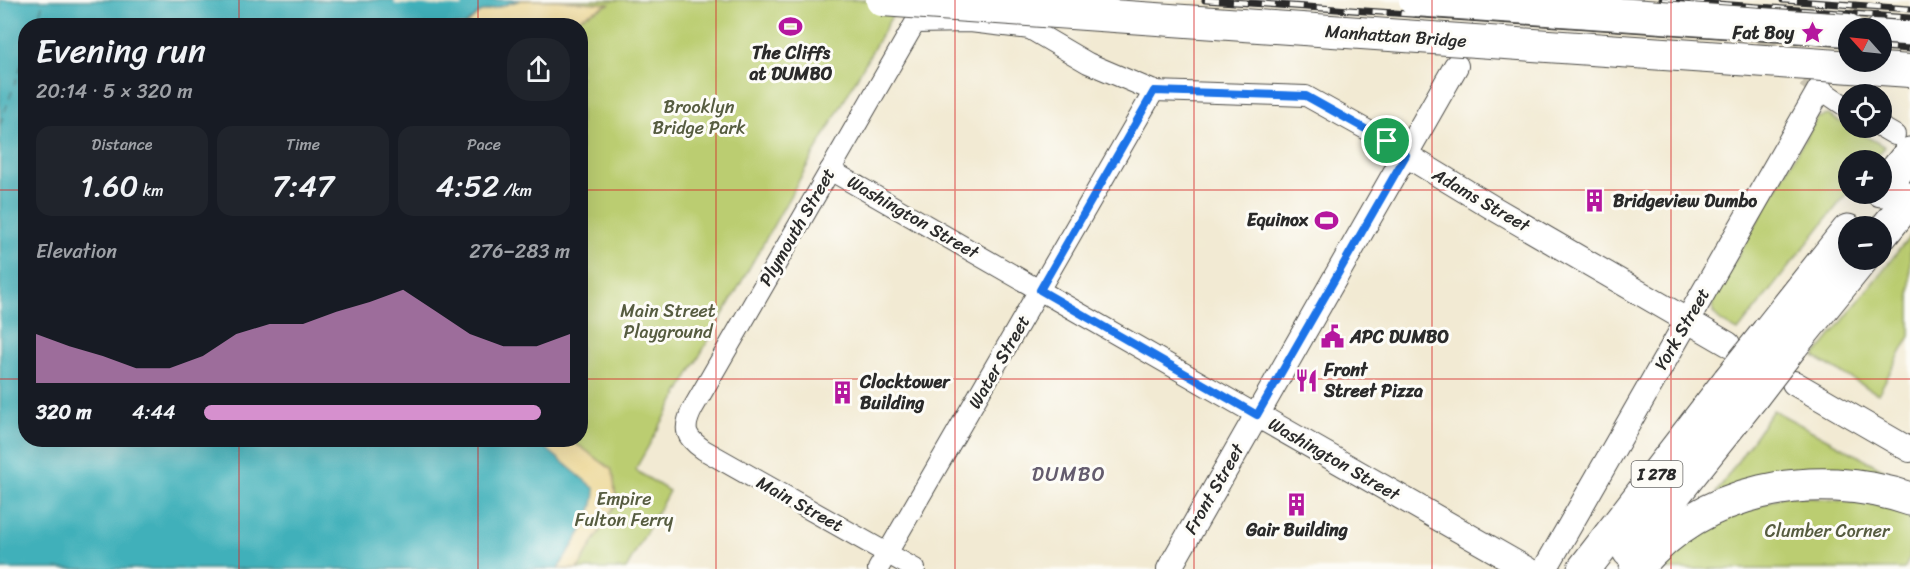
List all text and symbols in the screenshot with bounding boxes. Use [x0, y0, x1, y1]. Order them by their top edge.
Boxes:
sports icon: The Cliffs at DUMBO [778, 14, 804, 40]
street label: Manhattan Bridge [1324, 15, 1468, 57]
place label: Fat Boy [1732, 17, 1795, 49]
north arrow [1838, 18, 1892, 72]
map controls [1838, 18, 1892, 270]
place icon: Fat Boy [1799, 20, 1825, 46]
text: Evening run [36, 22, 206, 80]
place label: The Cliffs at DUMBO [749, 37, 833, 90]
button: share [507, 38, 570, 101]
text: 20:14 · 5 × 320 m [36, 74, 193, 109]
button: locate [1838, 84, 1892, 138]
park label: Brooklyn Bridge Park [652, 91, 746, 144]
pin [1361, 115, 1412, 166]
icon: arrive [1370, 124, 1403, 157]
text: Distance [92, 130, 152, 159]
text: Time [286, 130, 320, 159]
text: Pace [467, 130, 501, 159]
button: + [1838, 150, 1892, 204]
text: 1.60 [81, 159, 138, 213]
text: 7:47 [272, 159, 334, 213]
text: 4:52 [436, 159, 499, 213]
street label: Adams Street [1425, 159, 1537, 241]
street label: Plymouth Street [750, 162, 844, 292]
street label: Washington Street [841, 166, 986, 268]
text: km [138, 176, 163, 205]
text: /km [499, 176, 532, 205]
place label: Bridgeview Dumbo [1613, 185, 1757, 217]
building icon: Bridgeview Dumbo [1582, 188, 1608, 214]
place label: Equinox [1247, 204, 1309, 236]
sports icon: Equinox [1313, 207, 1339, 233]
button: − [1838, 216, 1892, 270]
text: Elevation [36, 234, 117, 269]
text: 276–283 m [469, 234, 570, 269]
street label: York Street [1645, 281, 1719, 376]
park label: Main Street Playground [620, 295, 716, 348]
street label: Water Street [959, 309, 1039, 415]
place label: APC DUMBO [1349, 321, 1449, 353]
public building icon: APC DUMBO [1319, 324, 1345, 350]
place label: Front Street Pizza [1323, 354, 1423, 407]
place label: Clocktower Building [859, 366, 951, 419]
restaurant icon: Front Street Pizza [1293, 367, 1319, 393]
building icon: Clocktower Building [829, 379, 855, 405]
text: 320 m [36, 395, 92, 430]
text: 4:44 [132, 395, 176, 430]
street label: Washington Street [1262, 408, 1407, 510]
street label: Front Street [1175, 437, 1253, 540]
district label: DUMBO [1032, 457, 1106, 492]
road number: I 278 [1632, 461, 1682, 487]
street label: Main Street [751, 467, 850, 541]
park label: Empire Fulton Ferry [575, 483, 674, 536]
building icon: Gair Building [1284, 491, 1310, 517]
place label: Gair Building [1245, 514, 1348, 546]
park label: Clumber Corner [1765, 515, 1891, 547]

